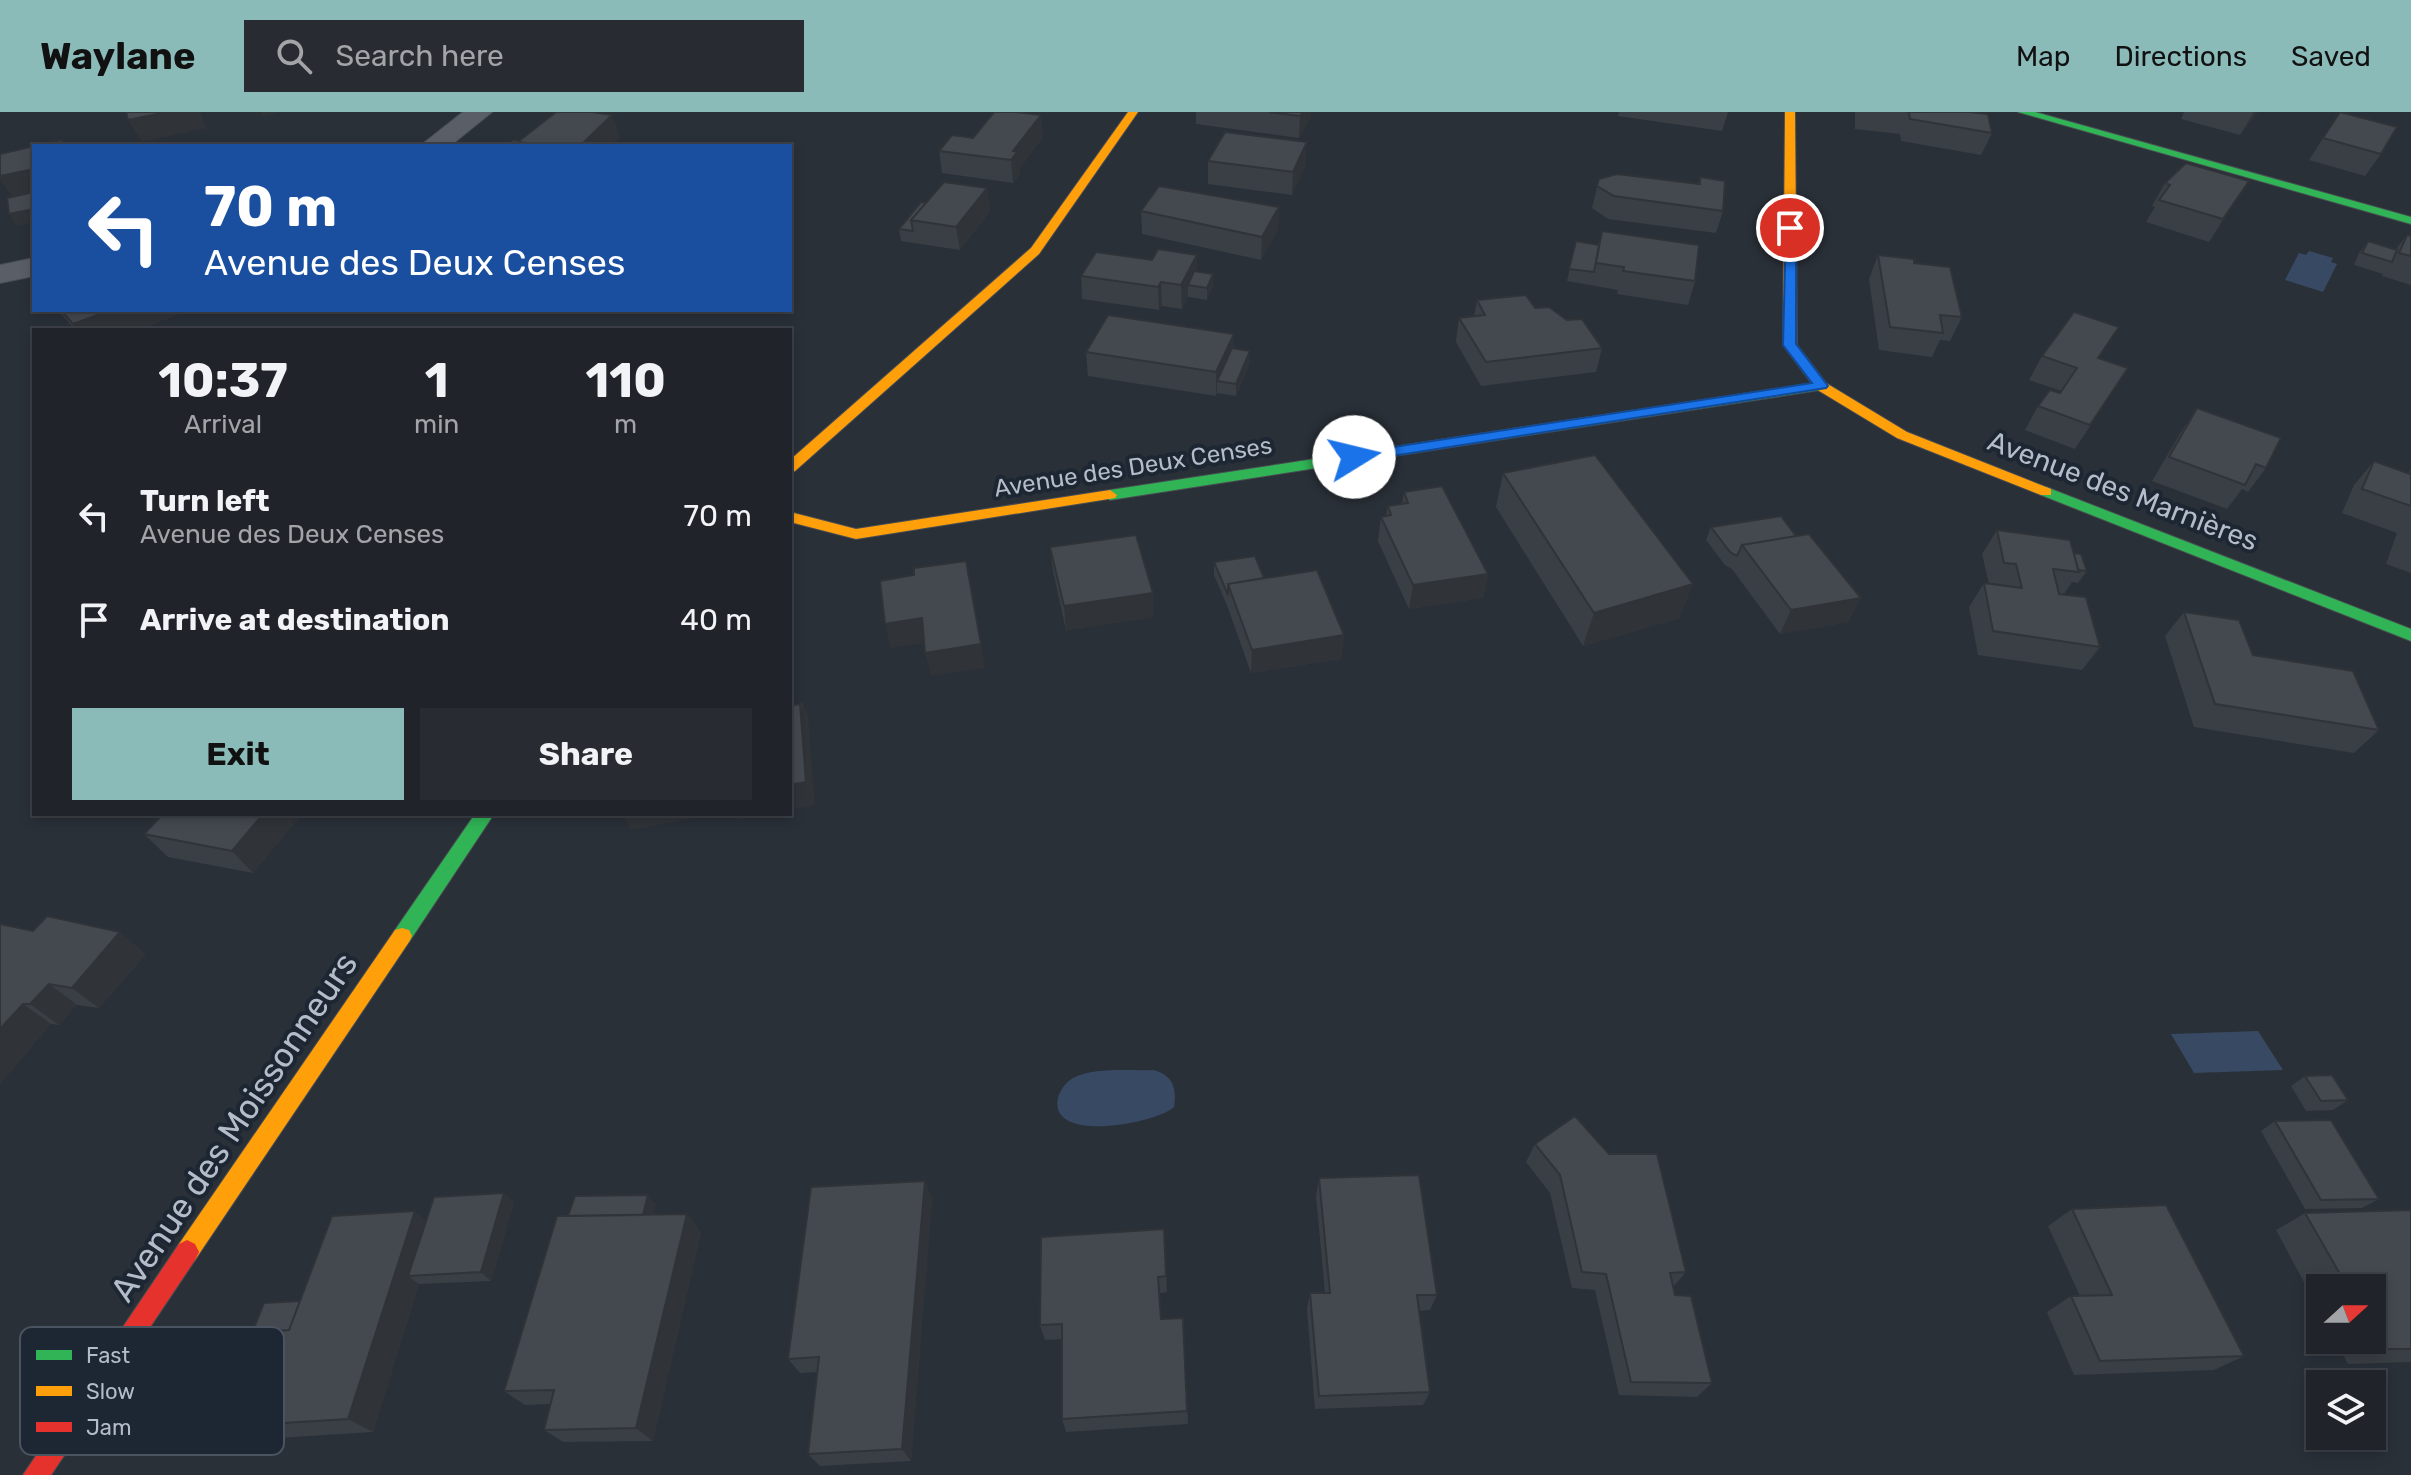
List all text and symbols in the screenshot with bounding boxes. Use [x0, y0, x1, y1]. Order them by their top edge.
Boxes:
search box [244, 20, 804, 92]
text: Waylane [40, 33, 196, 79]
icon: search [272, 34, 316, 78]
text: Search here [336, 38, 504, 74]
text: Map [2016, 40, 2070, 73]
text: Directions [2114, 40, 2247, 73]
text: Saved [2291, 40, 2371, 73]
text: 70 m [204, 174, 337, 240]
icon: left [72, 176, 176, 280]
pin [1756, 194, 1824, 262]
icon: arrive [1768, 206, 1812, 250]
text: Avenue des Deux Censes [204, 241, 625, 284]
text: 10:37 [158, 352, 288, 409]
text: 1 [425, 352, 449, 409]
text: 110 [585, 352, 666, 409]
text: Arrival [184, 409, 262, 440]
text: min [414, 409, 459, 440]
text: m [614, 409, 637, 440]
position arrow [1312, 415, 1396, 499]
street label: Avenue des Marnières [1983, 424, 2263, 558]
street label: Avenue des Deux Censes [992, 431, 1274, 503]
text: Turn left [140, 483, 270, 519]
icon: left [72, 494, 116, 538]
text: 70 m [684, 498, 752, 534]
text: Avenue des Deux Censes [140, 519, 444, 550]
icon: arrive [72, 598, 116, 642]
text: Arrive at destination [140, 602, 450, 638]
text: 40 m [680, 602, 752, 638]
button: Exit [72, 708, 404, 800]
button: Share [420, 708, 752, 800]
street label: Avenue des Moissonneurs [102, 945, 366, 1309]
north arrow [2306, 1274, 2386, 1354]
map controls [2306, 1274, 2386, 1450]
legend [20, 1327, 284, 1455]
text: Fast [86, 1342, 131, 1369]
button: layers [2306, 1370, 2386, 1450]
text: Slow [86, 1378, 135, 1405]
text: Jam [86, 1414, 132, 1441]

